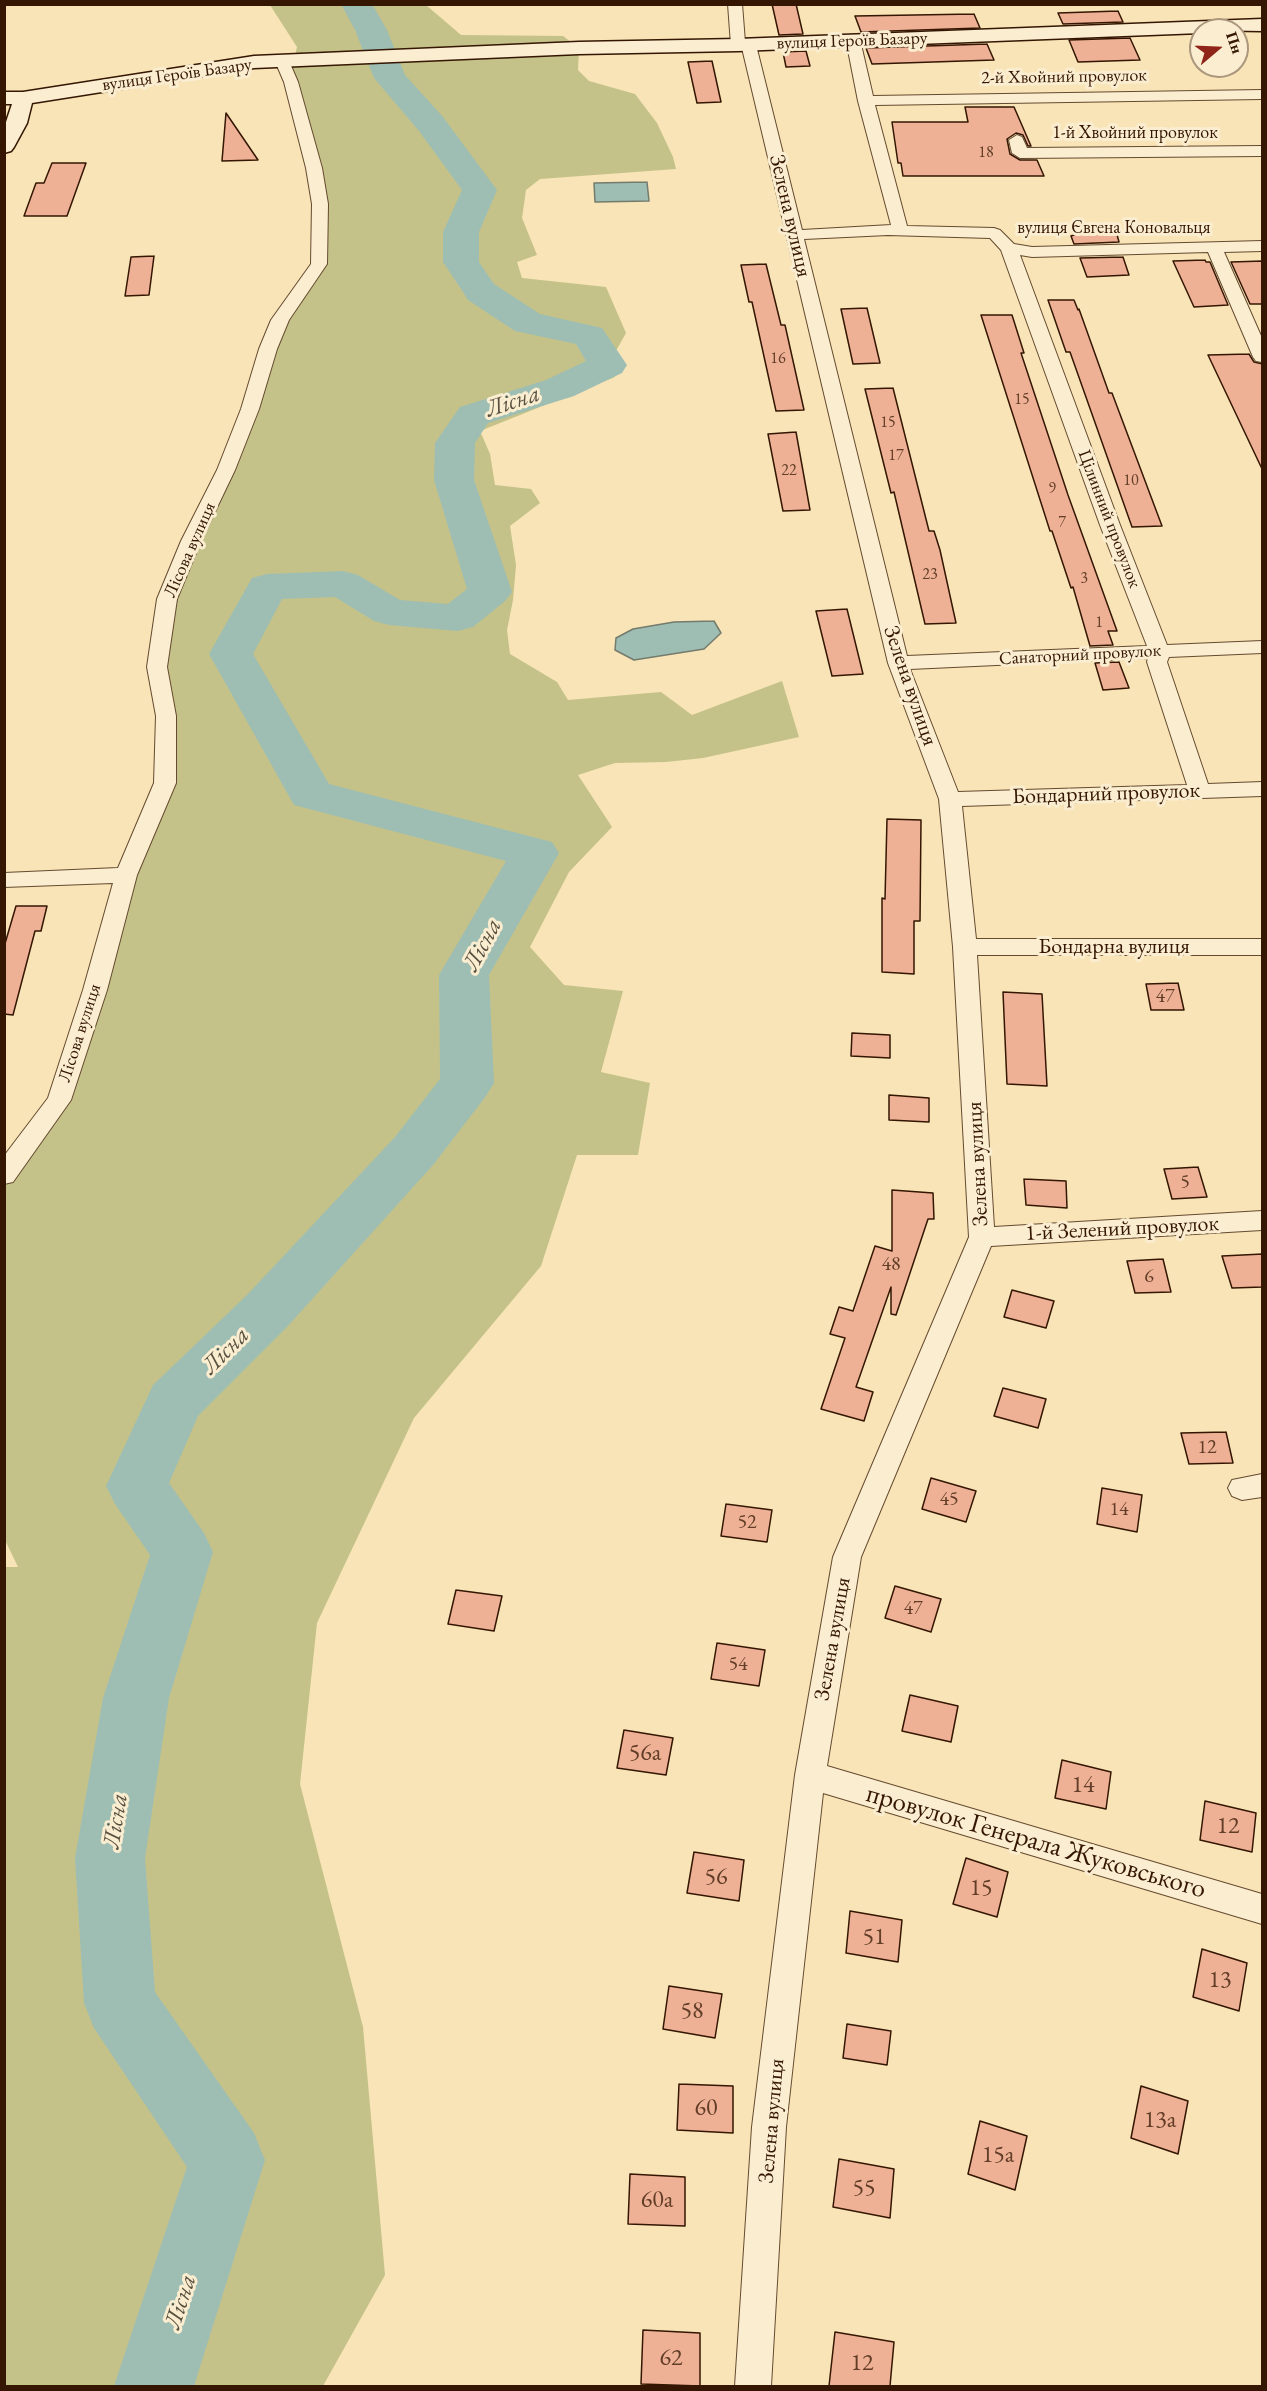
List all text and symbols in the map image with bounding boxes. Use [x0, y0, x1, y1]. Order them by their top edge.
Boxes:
north arrow [1189, 18, 1249, 78]
street label: вулиця Героїв Базару [776, 28, 928, 54]
text: Пн [1221, 29, 1248, 56]
street label: вулиця Героїв Базару [101, 54, 253, 96]
street label: 2-й Хвойний провулок [981, 65, 1147, 89]
street label: 1-й Хвойний провулок [1052, 122, 1218, 144]
house number: 18 [978, 143, 994, 163]
street label: Зелена вулиця [763, 152, 817, 280]
street label: вулиця Євгена Коновальця [1017, 217, 1211, 239]
house number: 16 [770, 349, 786, 369]
water label: Лісна [482, 380, 544, 424]
house number: 15 [1014, 390, 1030, 410]
house number: 15 [880, 413, 896, 433]
house number: 17 [888, 446, 904, 466]
street label: Цілинний провулок [1073, 447, 1145, 591]
house number: 22 [781, 461, 797, 481]
house number: 10 [1123, 471, 1139, 491]
house number: 9 [1048, 479, 1056, 499]
street label: Лісова вулиця [159, 499, 221, 601]
house number: 7 [1058, 513, 1066, 533]
house number: 23 [922, 565, 938, 585]
house number: 3 [1080, 569, 1088, 589]
house number: 1 [1095, 613, 1103, 633]
street label: Зелена вулиця [877, 623, 943, 749]
street label: Санаторний провулок [998, 640, 1162, 670]
street label: Бондарний провулок [1012, 778, 1200, 810]
water label: Лісна [457, 914, 509, 976]
street label: Бондарна вулиця [1038, 934, 1190, 960]
street label: Лісова вулиця [54, 981, 106, 1085]
house number: 47 [1155, 985, 1175, 1009]
street label: Зелена вулиця [962, 1101, 994, 1227]
house number: 5 [1180, 1171, 1190, 1195]
street label: 1-й Зелений провулок [1024, 1211, 1220, 1247]
house number: 48 [881, 1253, 901, 1277]
house number: 6 [1144, 1265, 1154, 1289]
water label: Лісна [196, 1321, 256, 1381]
house number: 12 [1197, 1436, 1217, 1460]
house number: 45 [939, 1488, 959, 1512]
house number: 14 [1109, 1498, 1129, 1522]
house number: 52 [737, 1511, 757, 1535]
street label: Зелена вулиця [809, 1575, 857, 1703]
house number: 47 [903, 1597, 923, 1621]
house number: 54 [728, 1653, 748, 1677]
house number: 56а [629, 1739, 661, 1767]
house number: 14 [1071, 1771, 1095, 1799]
street label: провулок Генерала Жуковського [862, 1778, 1210, 1906]
water label: Лісна [97, 1792, 135, 1850]
house number: 12 [1216, 1812, 1240, 1840]
house number: 56 [704, 1863, 728, 1891]
house number: 15 [969, 1874, 993, 1902]
house number: 51 [862, 1923, 886, 1951]
house number: 13 [1208, 1966, 1232, 1994]
house number: 58 [680, 1997, 704, 2025]
street label: Зелена вулиця [753, 2058, 791, 2184]
house number: 60 [694, 2094, 718, 2122]
house number: 13а [1144, 2106, 1176, 2134]
house number: 15а [982, 2141, 1014, 2169]
house number: 55 [852, 2174, 876, 2202]
house number: 60а [641, 2186, 673, 2214]
water label: Лісна [159, 2271, 203, 2333]
house number: 62 [659, 2344, 683, 2372]
house number: 12 [850, 2349, 874, 2377]

